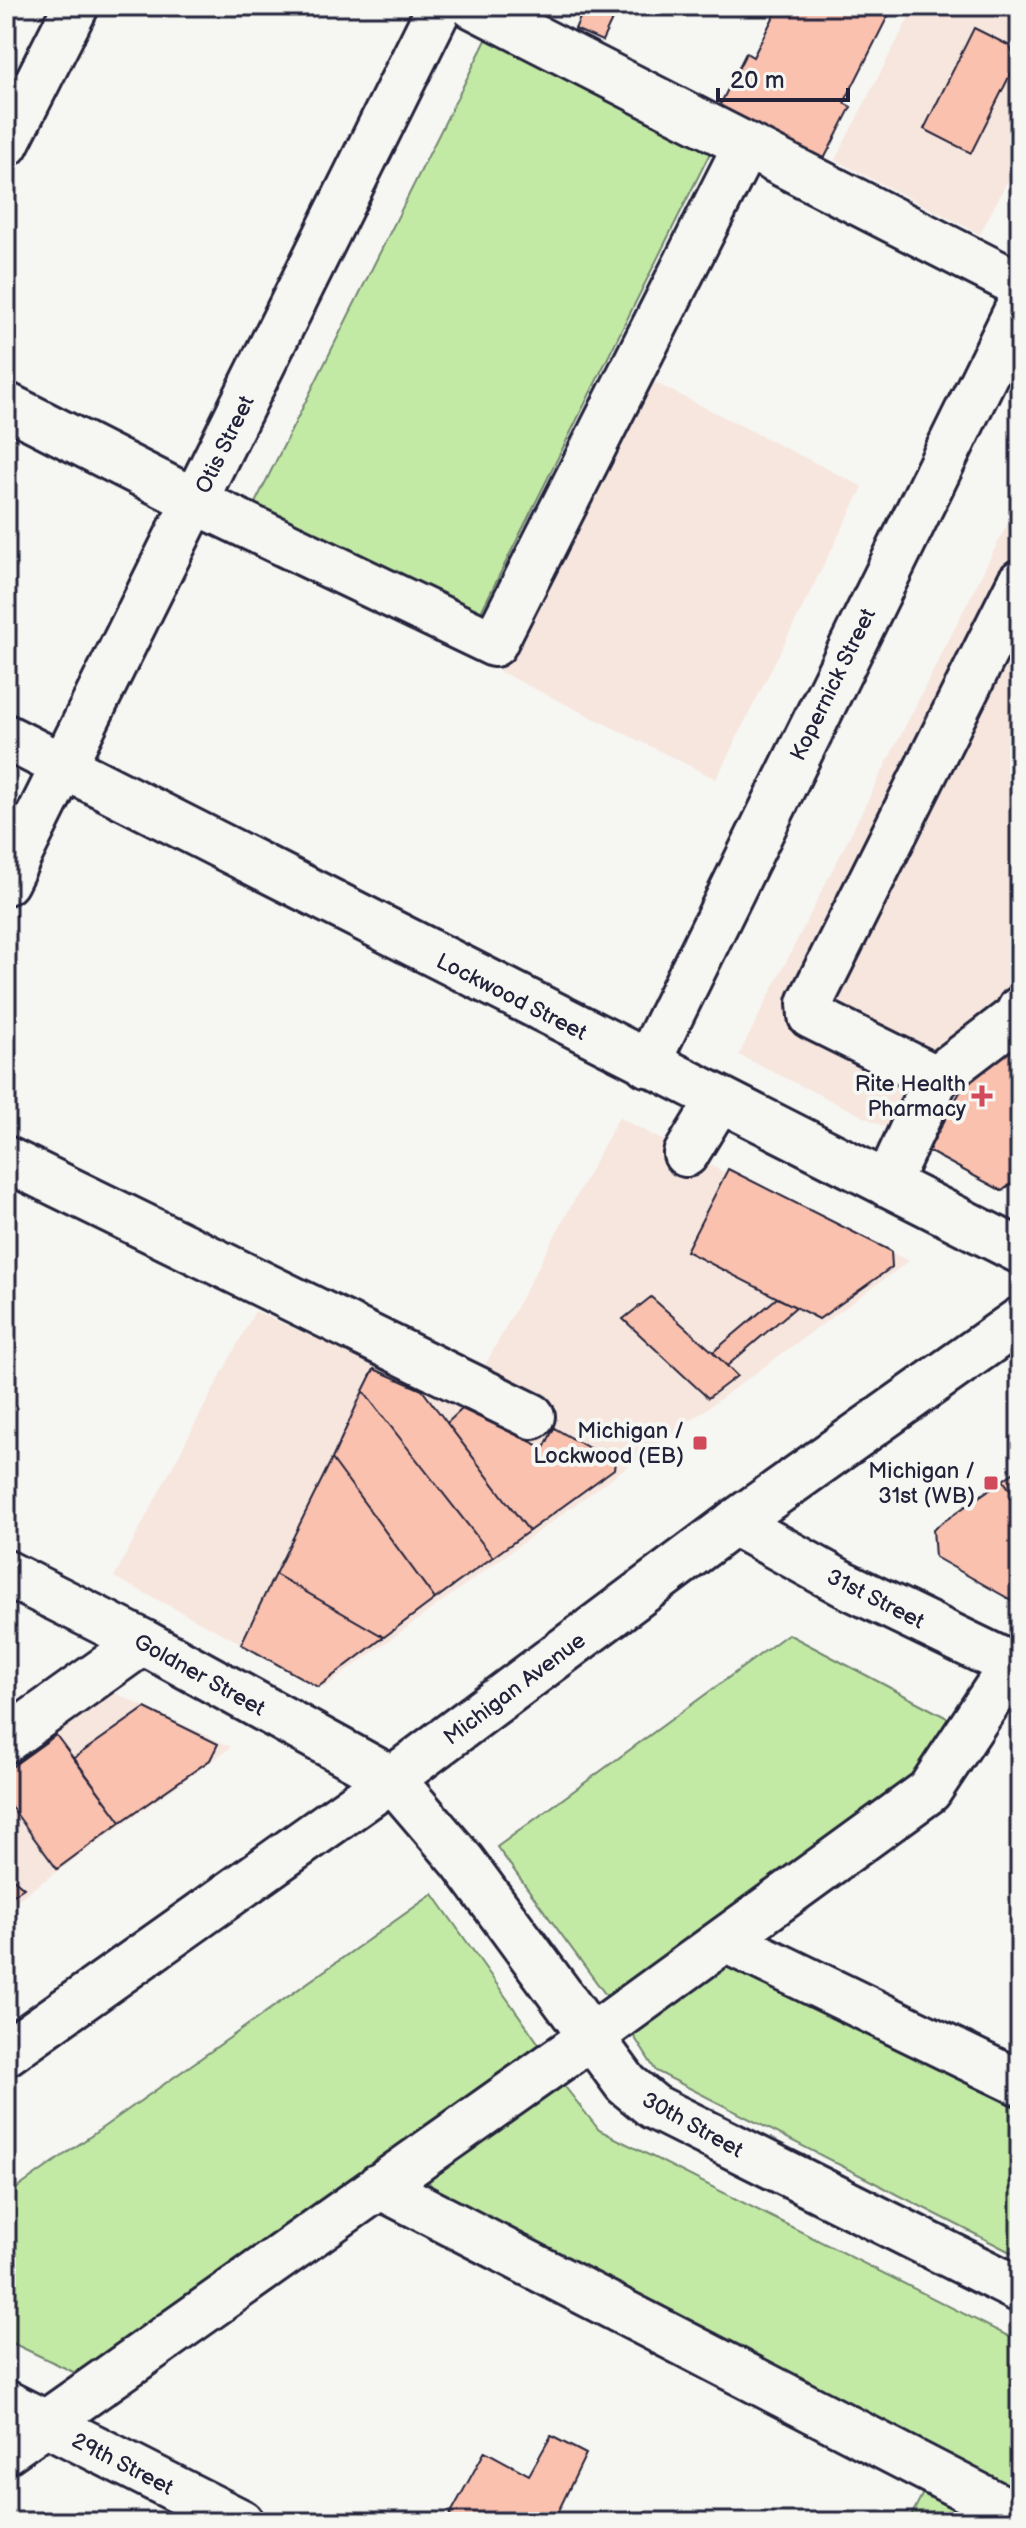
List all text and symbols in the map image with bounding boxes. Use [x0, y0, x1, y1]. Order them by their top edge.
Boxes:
scale bar [718, 52, 848, 102]
text: 20 m [730, 66, 785, 95]
street label: Otis Street [190, 391, 261, 498]
street label: Kopernick Street [785, 604, 882, 765]
street label: Lockwood Street [432, 948, 591, 1047]
place label: Rite Health Pharmacy [855, 1071, 966, 1123]
marker: Rite Health Pharmacy [973, 1087, 991, 1105]
place label: Michigan / Lockwood (EB) [533, 1418, 684, 1470]
marker: Michigan / Lockwood (EB) [691, 1434, 709, 1452]
place label: Michigan / 31st (WB) [868, 1458, 975, 1510]
marker: Michigan / 31st (WB) [982, 1474, 1000, 1492]
street label: 31st Street [822, 1563, 929, 1635]
street label: Michigan Avenue [439, 1627, 591, 1751]
street label: Goldner Street [129, 1628, 270, 1723]
street label: 30th Street [637, 2087, 748, 2164]
street label: 29th Street [67, 2427, 178, 2502]

